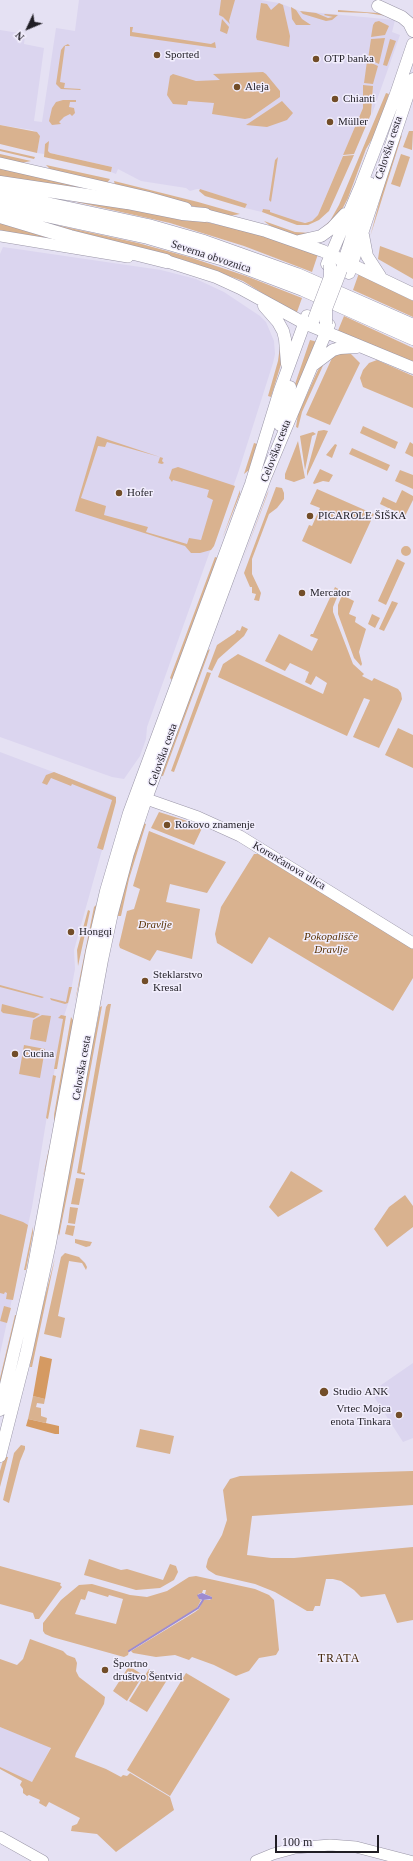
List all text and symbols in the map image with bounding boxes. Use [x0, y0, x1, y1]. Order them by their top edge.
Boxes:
north arrow [8, 8, 48, 48]
text: N [12, 29, 26, 43]
place label: Sported [165, 48, 206, 62]
marker: Sported [152, 50, 162, 60]
place label: OTP banka [324, 52, 379, 66]
marker: OTP banka [311, 54, 321, 64]
place label: Aleja [245, 80, 270, 94]
marker: Aleja [232, 82, 242, 92]
place label: Chianti [343, 92, 380, 106]
marker: Chianti [330, 94, 340, 104]
street label: Celovška cesta [371, 110, 407, 186]
place label: Müller [338, 115, 370, 129]
marker: Müller [325, 117, 335, 127]
street label: Severna obvoznica [163, 236, 259, 278]
street label: Celovška cesta [256, 414, 296, 488]
place label: Hofer [127, 486, 155, 500]
marker: Hofer [114, 488, 124, 498]
place label: PICAROLE ŠIŠKA [318, 509, 402, 523]
marker: PICAROLE ŠIŠKA [305, 511, 315, 521]
place label: Mercator [310, 586, 355, 600]
marker: Mercator [297, 588, 307, 598]
street label: Celovška cesta [144, 718, 182, 792]
place label: Rokovo znamenje [175, 818, 266, 832]
marker: Rokovo znamenje [162, 820, 172, 830]
street label: Korenčanova ulica [245, 836, 333, 896]
park label: Dravlje [137, 918, 173, 932]
place label: Hongqi [79, 925, 116, 939]
marker: Hongqi [66, 927, 76, 937]
park label: Pokopališče Dravlje [300, 930, 362, 956]
place label: Steklarstvo Kresal [153, 968, 210, 994]
marker: Steklarstvo Kresal [140, 976, 150, 986]
street label: Celovška cesta [69, 1030, 95, 1106]
place label: Cucina [23, 1047, 58, 1061]
marker: Cucina [10, 1049, 20, 1059]
place label: Studio ANK [333, 1385, 391, 1399]
marker: Studio ANK [318, 1386, 330, 1398]
place label: Vrtec Mojca enota Tinkara [321, 1402, 391, 1428]
marker: Vrtec Mojca enota Tinkara [394, 1410, 404, 1420]
district label: TRATA [319, 1652, 359, 1666]
place label: Športno društvo Šentvid [113, 1657, 194, 1683]
marker: Športno društvo Šentvid [100, 1665, 110, 1675]
scale bar [277, 1827, 381, 1853]
text: 100 m [282, 1835, 312, 1849]

